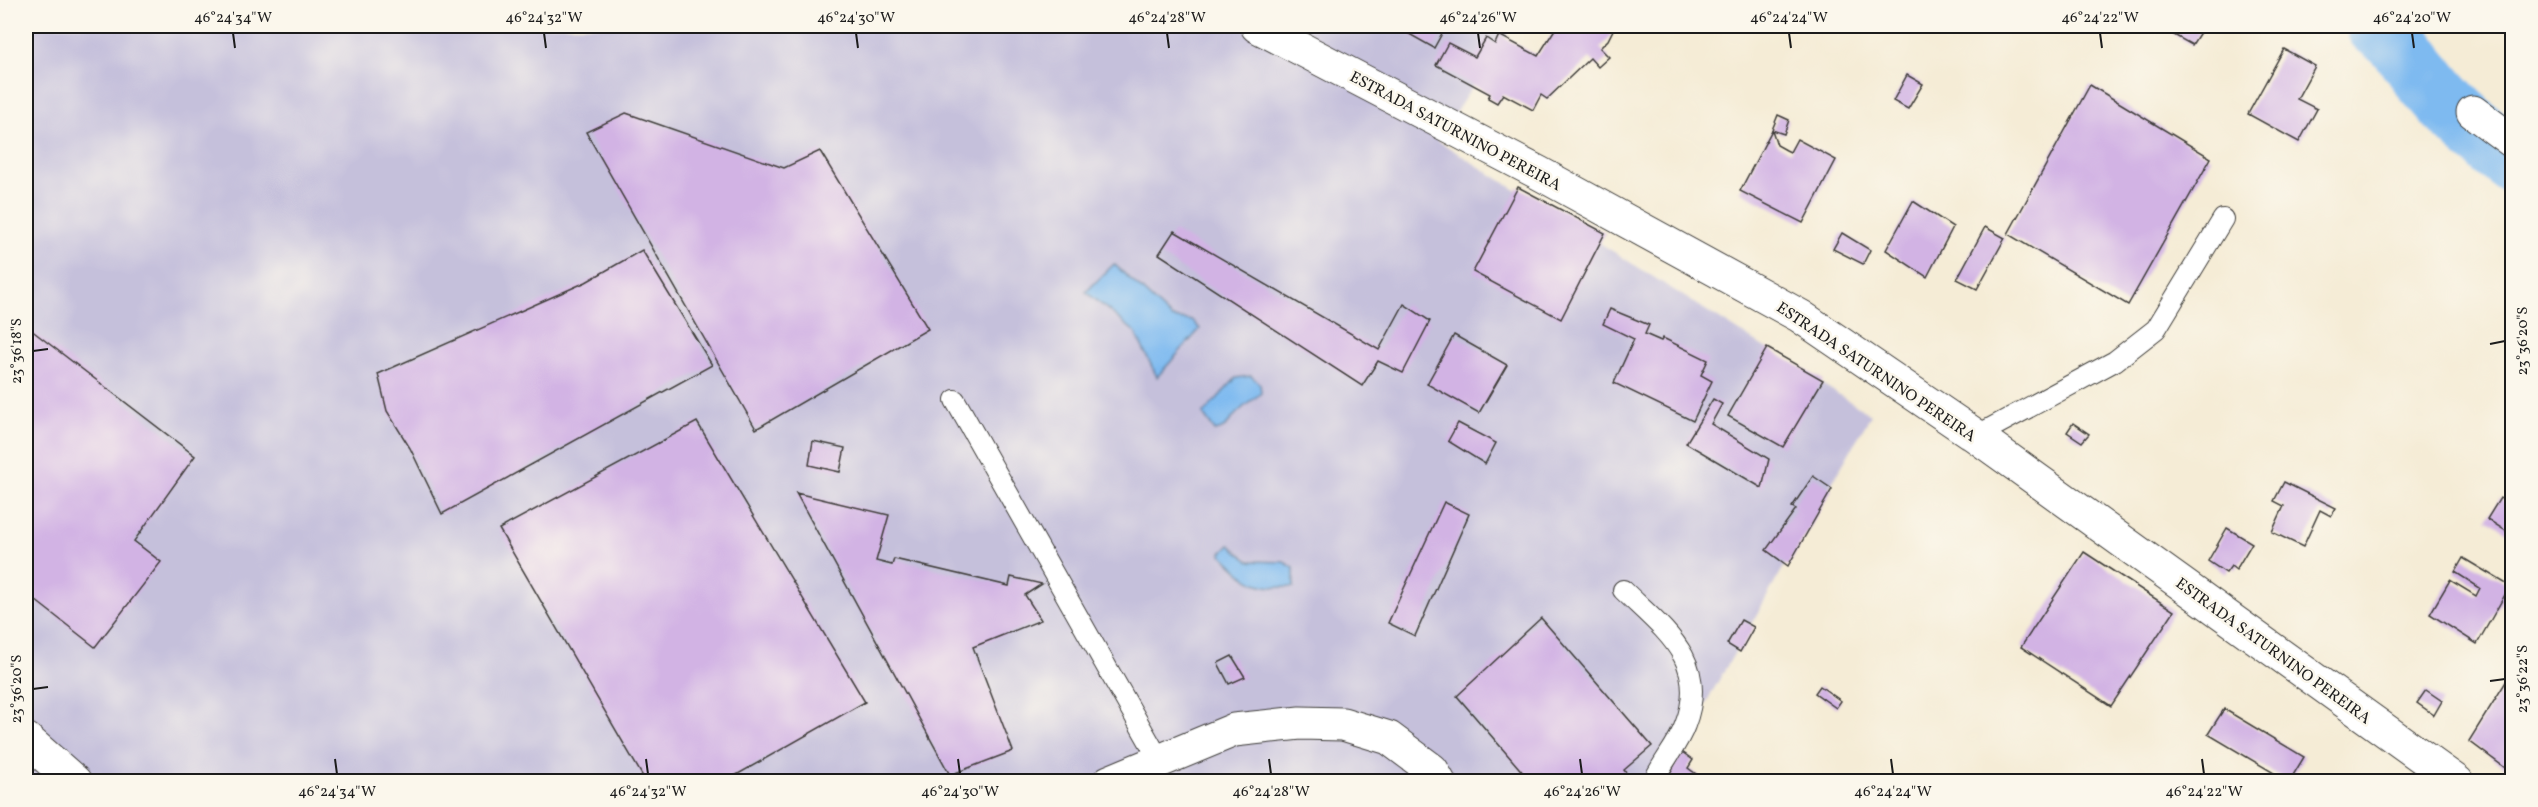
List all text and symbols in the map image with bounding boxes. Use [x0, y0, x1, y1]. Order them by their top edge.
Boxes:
text: 46°24'34"W [194, 8, 272, 29]
text: 46°24'32"W [505, 8, 583, 29]
text: 46°24'30"W [817, 8, 895, 29]
text: 46°24'28"W [1128, 8, 1206, 29]
text: 46°24'26"W [1439, 8, 1517, 29]
text: 46°24'24"W [1750, 8, 1828, 29]
text: 46°24'22"W [2061, 8, 2139, 29]
text: 46°24'20"W [2373, 8, 2451, 29]
street label: ESTRADA SATURNINO PEREIRA [1345, 67, 1565, 197]
street label: ESTRADA SATURNINO PEREIRA [1772, 297, 1980, 448]
text: 23°36'20"S [2513, 306, 2534, 376]
text: 23°36'18"S [7, 318, 28, 384]
street label: ESTRADA SATURNINO PEREIRA [2171, 573, 2375, 730]
text: 23°36'22"S [2513, 645, 2534, 713]
text: 23°36'20"S [7, 654, 28, 724]
text: 46°24'34"W [298, 782, 376, 803]
text: 46°24'32"W [609, 782, 687, 803]
text: 46°24'30"W [921, 782, 999, 803]
text: 46°24'28"W [1232, 782, 1310, 803]
text: 46°24'26"W [1543, 782, 1621, 803]
text: 46°24'24"W [1854, 782, 1932, 803]
text: 46°24'22"W [2165, 782, 2243, 803]

